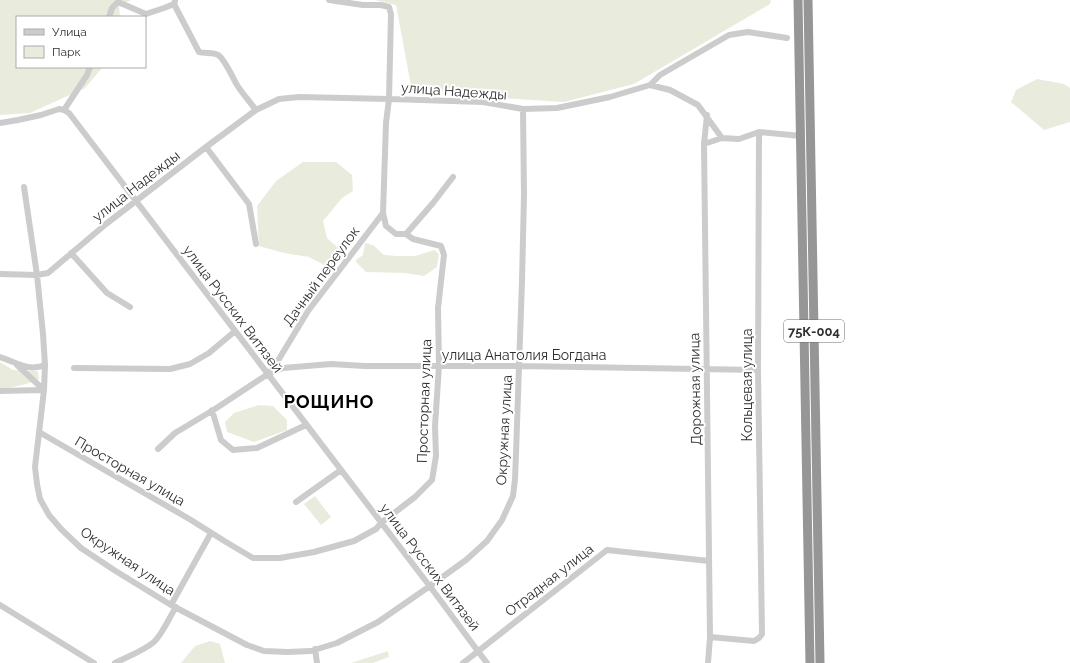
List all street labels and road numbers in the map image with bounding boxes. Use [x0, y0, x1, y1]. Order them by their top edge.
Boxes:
street label: улица Надежды [401, 79, 507, 103]
street label: улица Надежды [89, 147, 183, 225]
street label: Дачный переулок [280, 223, 362, 329]
street label: улица Русских Витязей [180, 242, 286, 376]
road number: 75К-004 [784, 320, 844, 342]
street label: Кольцевая улица [739, 328, 755, 442]
street label: Дорожная улица [686, 333, 704, 445]
street label: Просторная улица [414, 339, 434, 463]
street label: улица Анатолия Богдана [442, 347, 606, 363]
street label: Окружная улица [493, 374, 515, 486]
street label: Просторная улица [72, 433, 188, 509]
street label: улица Русских Витязей [377, 500, 483, 634]
street label: Окружная улица [78, 523, 178, 599]
street label: Отрадная улица [502, 541, 596, 619]

